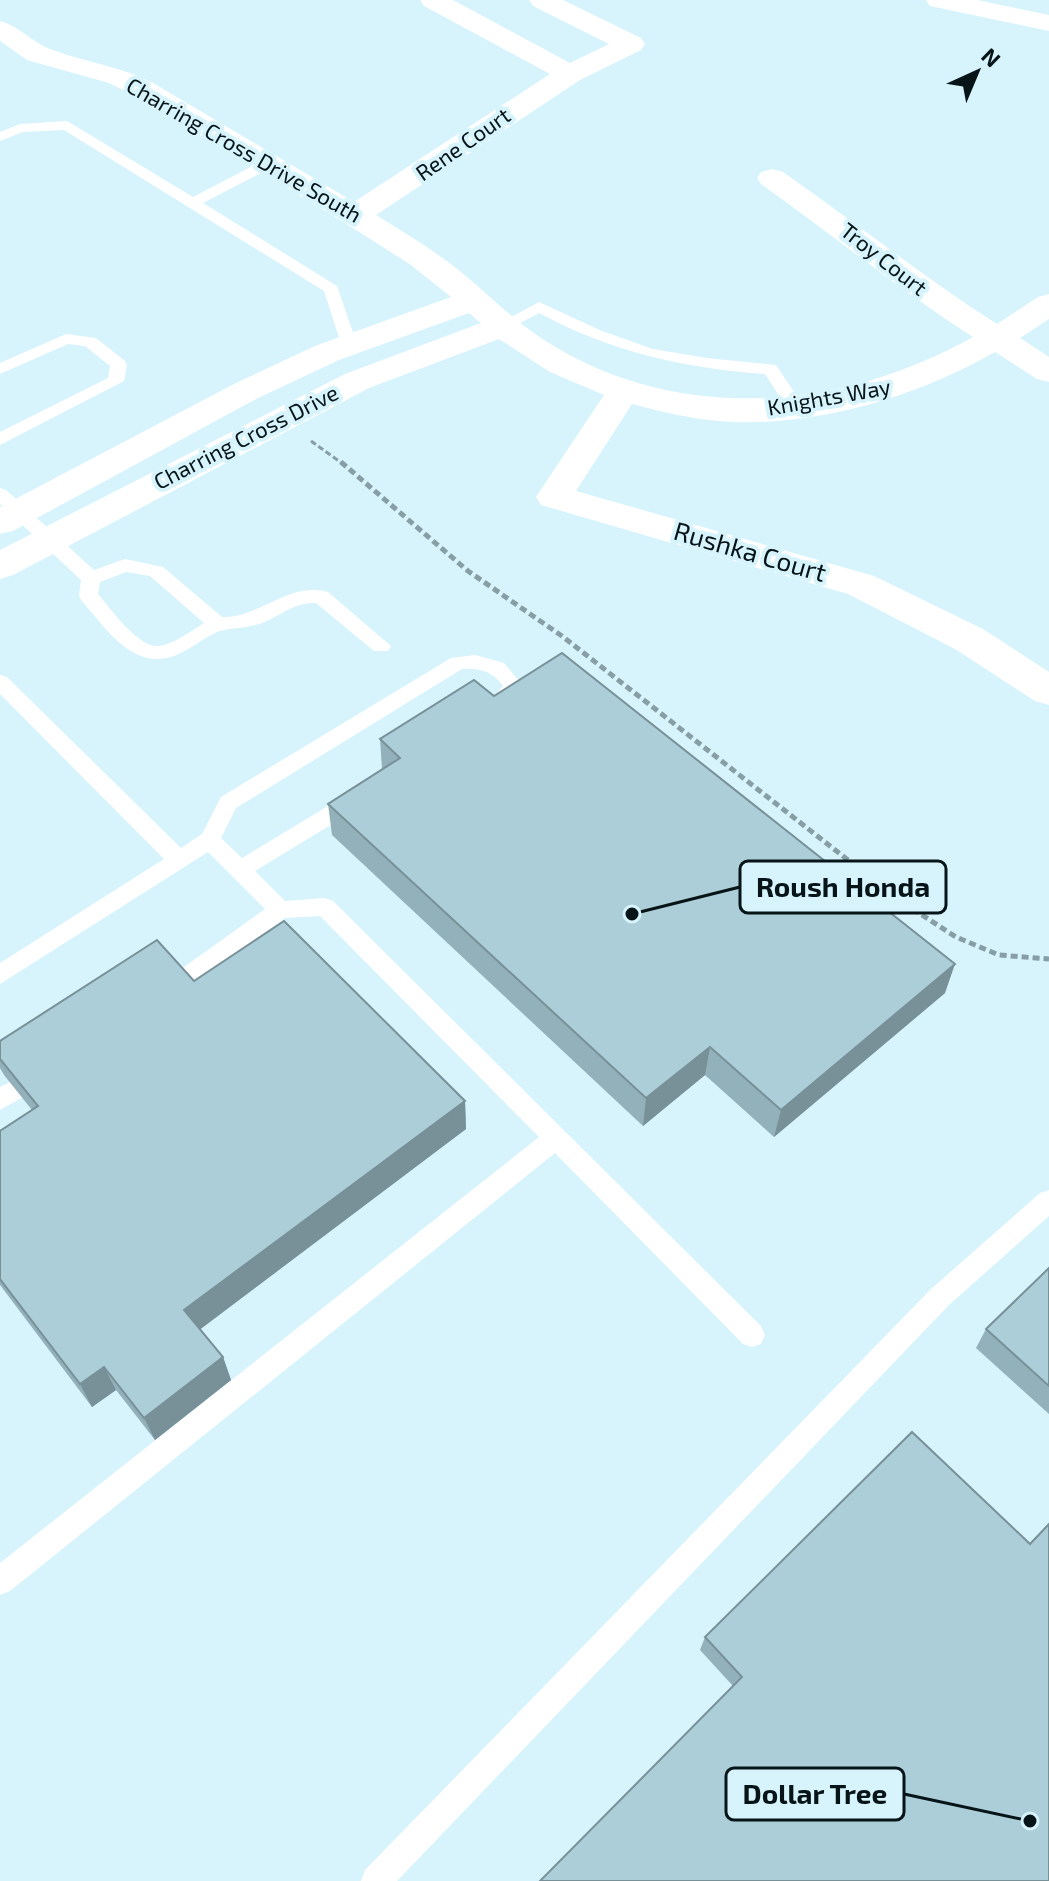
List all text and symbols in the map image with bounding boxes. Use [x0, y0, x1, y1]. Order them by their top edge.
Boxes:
north arrow [937, 32, 1017, 112]
text: N [977, 42, 1006, 72]
street label: Charring Cross Drive South [122, 71, 367, 227]
street label: Rene Court [410, 101, 515, 185]
street label: Troy Court [836, 216, 933, 300]
street label: Knights Way [765, 372, 893, 420]
street label: Charring Cross Drive [149, 378, 342, 494]
street label: Rushka Court [671, 514, 830, 587]
callout: Roush Honda [740, 861, 946, 913]
text: Roush Honda [756, 869, 930, 903]
callout: Dollar Tree [726, 1768, 904, 1820]
text: Dollar Tree [743, 1776, 887, 1810]

